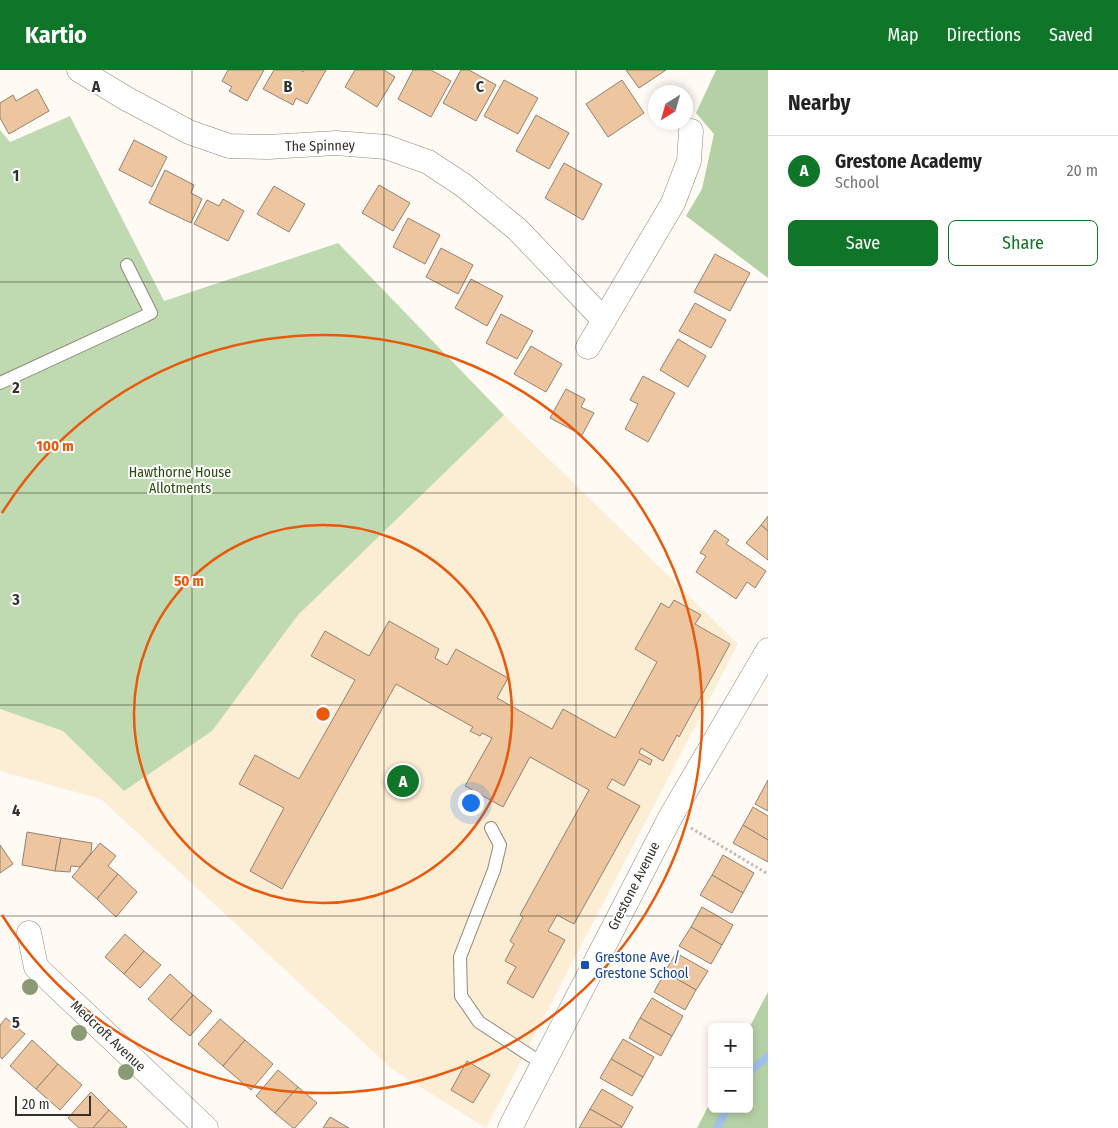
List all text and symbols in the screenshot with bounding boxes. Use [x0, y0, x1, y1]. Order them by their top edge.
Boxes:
text: Kartio [25, 21, 87, 49]
text: Map [887, 24, 919, 46]
text: Directions [947, 24, 1021, 46]
text: Saved [1049, 24, 1093, 46]
text: A [91, 77, 101, 96]
text: B [284, 77, 293, 96]
text: C [476, 77, 485, 96]
north arrow [648, 85, 693, 130]
text: Nearby [788, 90, 850, 116]
street label: The Spinney [285, 137, 356, 155]
text: Grestone Academy [835, 150, 982, 173]
text: A [800, 161, 808, 180]
text: 20 m [1067, 161, 1098, 180]
text: 1 [13, 166, 19, 185]
text: School [835, 173, 879, 192]
button: Save [788, 220, 938, 266]
button: Share [948, 220, 1098, 266]
text: 2 [11, 378, 20, 397]
text: 100 m [36, 437, 74, 455]
park label: Hawthorne House Allotments [129, 464, 231, 497]
text: 50 m [174, 572, 204, 590]
text: 3 [11, 590, 20, 609]
centre of rings [314, 705, 332, 723]
pin: A [387, 762, 419, 800]
your location [458, 790, 484, 816]
text: 4 [12, 801, 20, 820]
street label: Grestone Avenue [604, 839, 664, 933]
place label: Grestone Ave / Grestone School [595, 949, 689, 982]
marker: Grestone Ave / Grestone School [579, 959, 591, 971]
street label: Medcroft Avenue [67, 997, 149, 1075]
text: 5 [12, 1013, 20, 1032]
map controls [708, 1023, 753, 1113]
button: + [708, 1023, 753, 1068]
button: − [708, 1068, 753, 1113]
scale bar [15, 1093, 91, 1116]
text: 20 m [22, 1096, 50, 1113]

